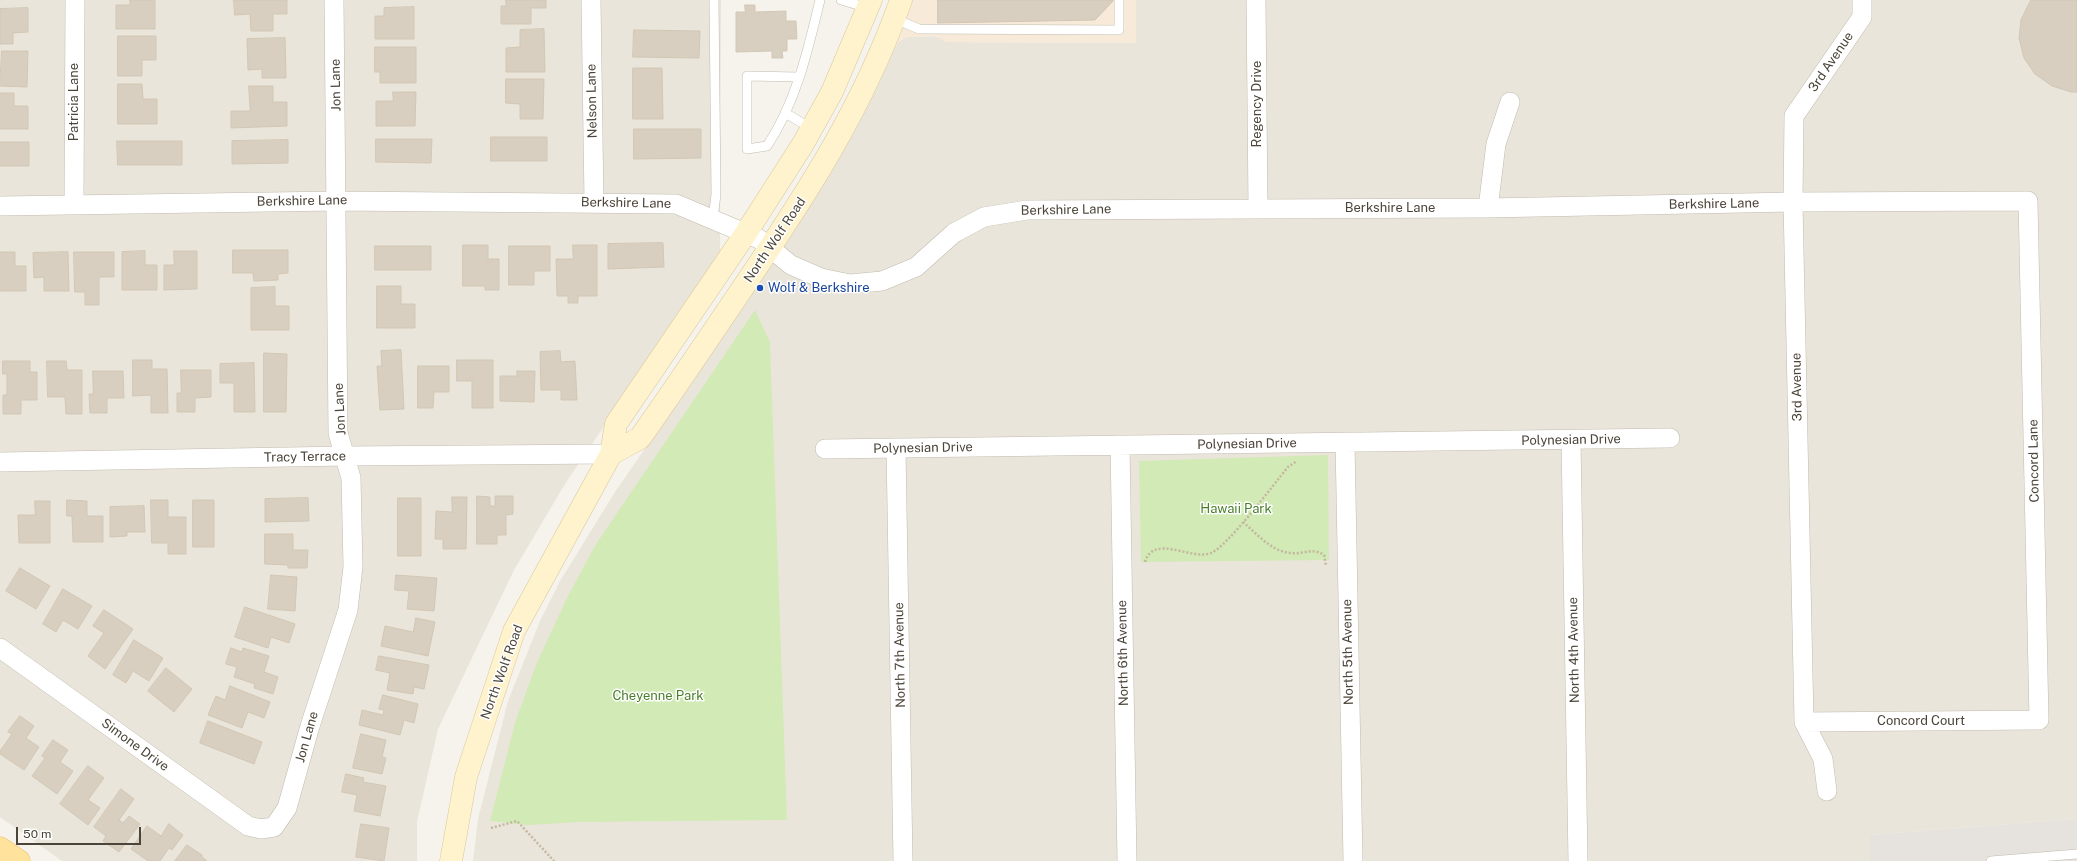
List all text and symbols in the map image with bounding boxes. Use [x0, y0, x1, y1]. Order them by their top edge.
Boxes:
street label: 3rd Avenue [1805, 29, 1857, 95]
street label: Jon Lane [328, 59, 344, 111]
street label: Regency Drive [1249, 61, 1265, 147]
street label: Patricia Lane [66, 63, 82, 141]
street label: Nelson Lane [584, 63, 600, 139]
street label: Berkshire Lane [257, 192, 347, 210]
street label: Berkshire Lane [581, 194, 671, 212]
street label: North Wolf Road [741, 194, 809, 286]
street label: Berkshire Lane [1669, 195, 1759, 213]
street label: Berkshire Lane [1345, 200, 1435, 216]
street label: Berkshire Lane [1021, 201, 1111, 219]
place label: Wolf & Berkshire [768, 280, 870, 296]
marker: Wolf & Berkshire [755, 283, 765, 293]
street label: 3rd Avenue [1789, 353, 1805, 421]
street label: Jon Lane [331, 382, 349, 436]
street label: Concord Lane [2025, 419, 2043, 503]
street label: Polynesian Drive [1521, 431, 1621, 449]
street label: Polynesian Drive [1197, 435, 1297, 453]
street label: Polynesian Drive [873, 439, 973, 457]
street label: Tracy Terrace [264, 448, 346, 466]
park label: Hawaii Park [1200, 501, 1272, 517]
street label: North 4th Avenue [1565, 597, 1583, 703]
street label: North 5th Avenue [1339, 599, 1357, 705]
street label: North 6th Avenue [1114, 600, 1132, 706]
street label: North 7th Avenue [891, 602, 909, 708]
street label: North Wolf Road [478, 623, 526, 721]
park label: Cheyenne Park [612, 688, 704, 704]
street label: Jon Lane [292, 710, 322, 764]
street label: Concord Court [1877, 713, 1965, 729]
street label: Simone Drive [98, 715, 172, 775]
scale bar [18, 819, 143, 845]
text: 50 m [23, 827, 51, 841]

